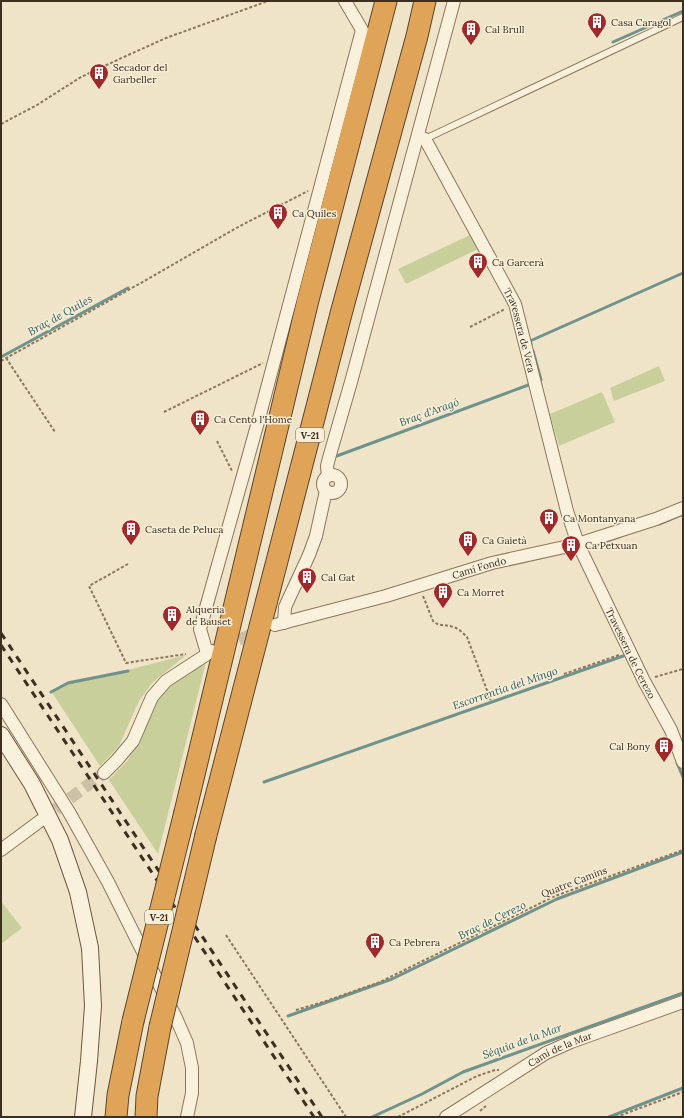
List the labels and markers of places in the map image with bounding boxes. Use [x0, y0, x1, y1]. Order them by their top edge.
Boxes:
building icon: Casa Caragol [586, 11, 608, 39]
place label: Casa Caragol [611, 16, 671, 29]
building icon: Cal Brull [460, 18, 482, 46]
place label: Cal Brull [485, 23, 525, 36]
place label: Secador del Garbeller [113, 61, 168, 86]
building icon: Secador del Garbeller [88, 62, 110, 90]
building icon: Ca Quiles [267, 202, 289, 230]
place label: Ca Quiles [292, 207, 337, 220]
building icon: Ca Garcerà [467, 251, 489, 279]
place label: Ca Garcerà [492, 256, 544, 269]
building icon: Ca Cento l'Home [189, 408, 211, 436]
place label: Ca Cento l'Home [214, 413, 293, 426]
building icon: Ca Montanyana [538, 507, 560, 535]
place label: Ca Montanyana [563, 512, 635, 525]
building icon: Caseta de Peluca [120, 518, 142, 546]
place label: Caseta de Peluca [145, 523, 223, 536]
building icon: Ca Gaietà [457, 529, 479, 557]
place label: Ca Gaietà [482, 534, 527, 547]
building icon: Ca Petxuan [560, 534, 582, 562]
place label: Ca Petxuan [585, 539, 638, 552]
building icon: Cal Gat [296, 566, 318, 594]
place label: Cal Gat [321, 571, 355, 584]
building icon: Ca Morret [432, 581, 454, 609]
place label: Ca Morret [457, 586, 505, 599]
place label: Alqueria de Bauset [185, 603, 231, 628]
building icon: Alqueria de Bauset [161, 604, 183, 632]
building icon: Cal Bony [653, 735, 675, 763]
place label: Cal Bony [609, 740, 651, 753]
building icon: Ca Pebrera [364, 931, 386, 959]
place label: Ca Pebrera [389, 936, 440, 949]

